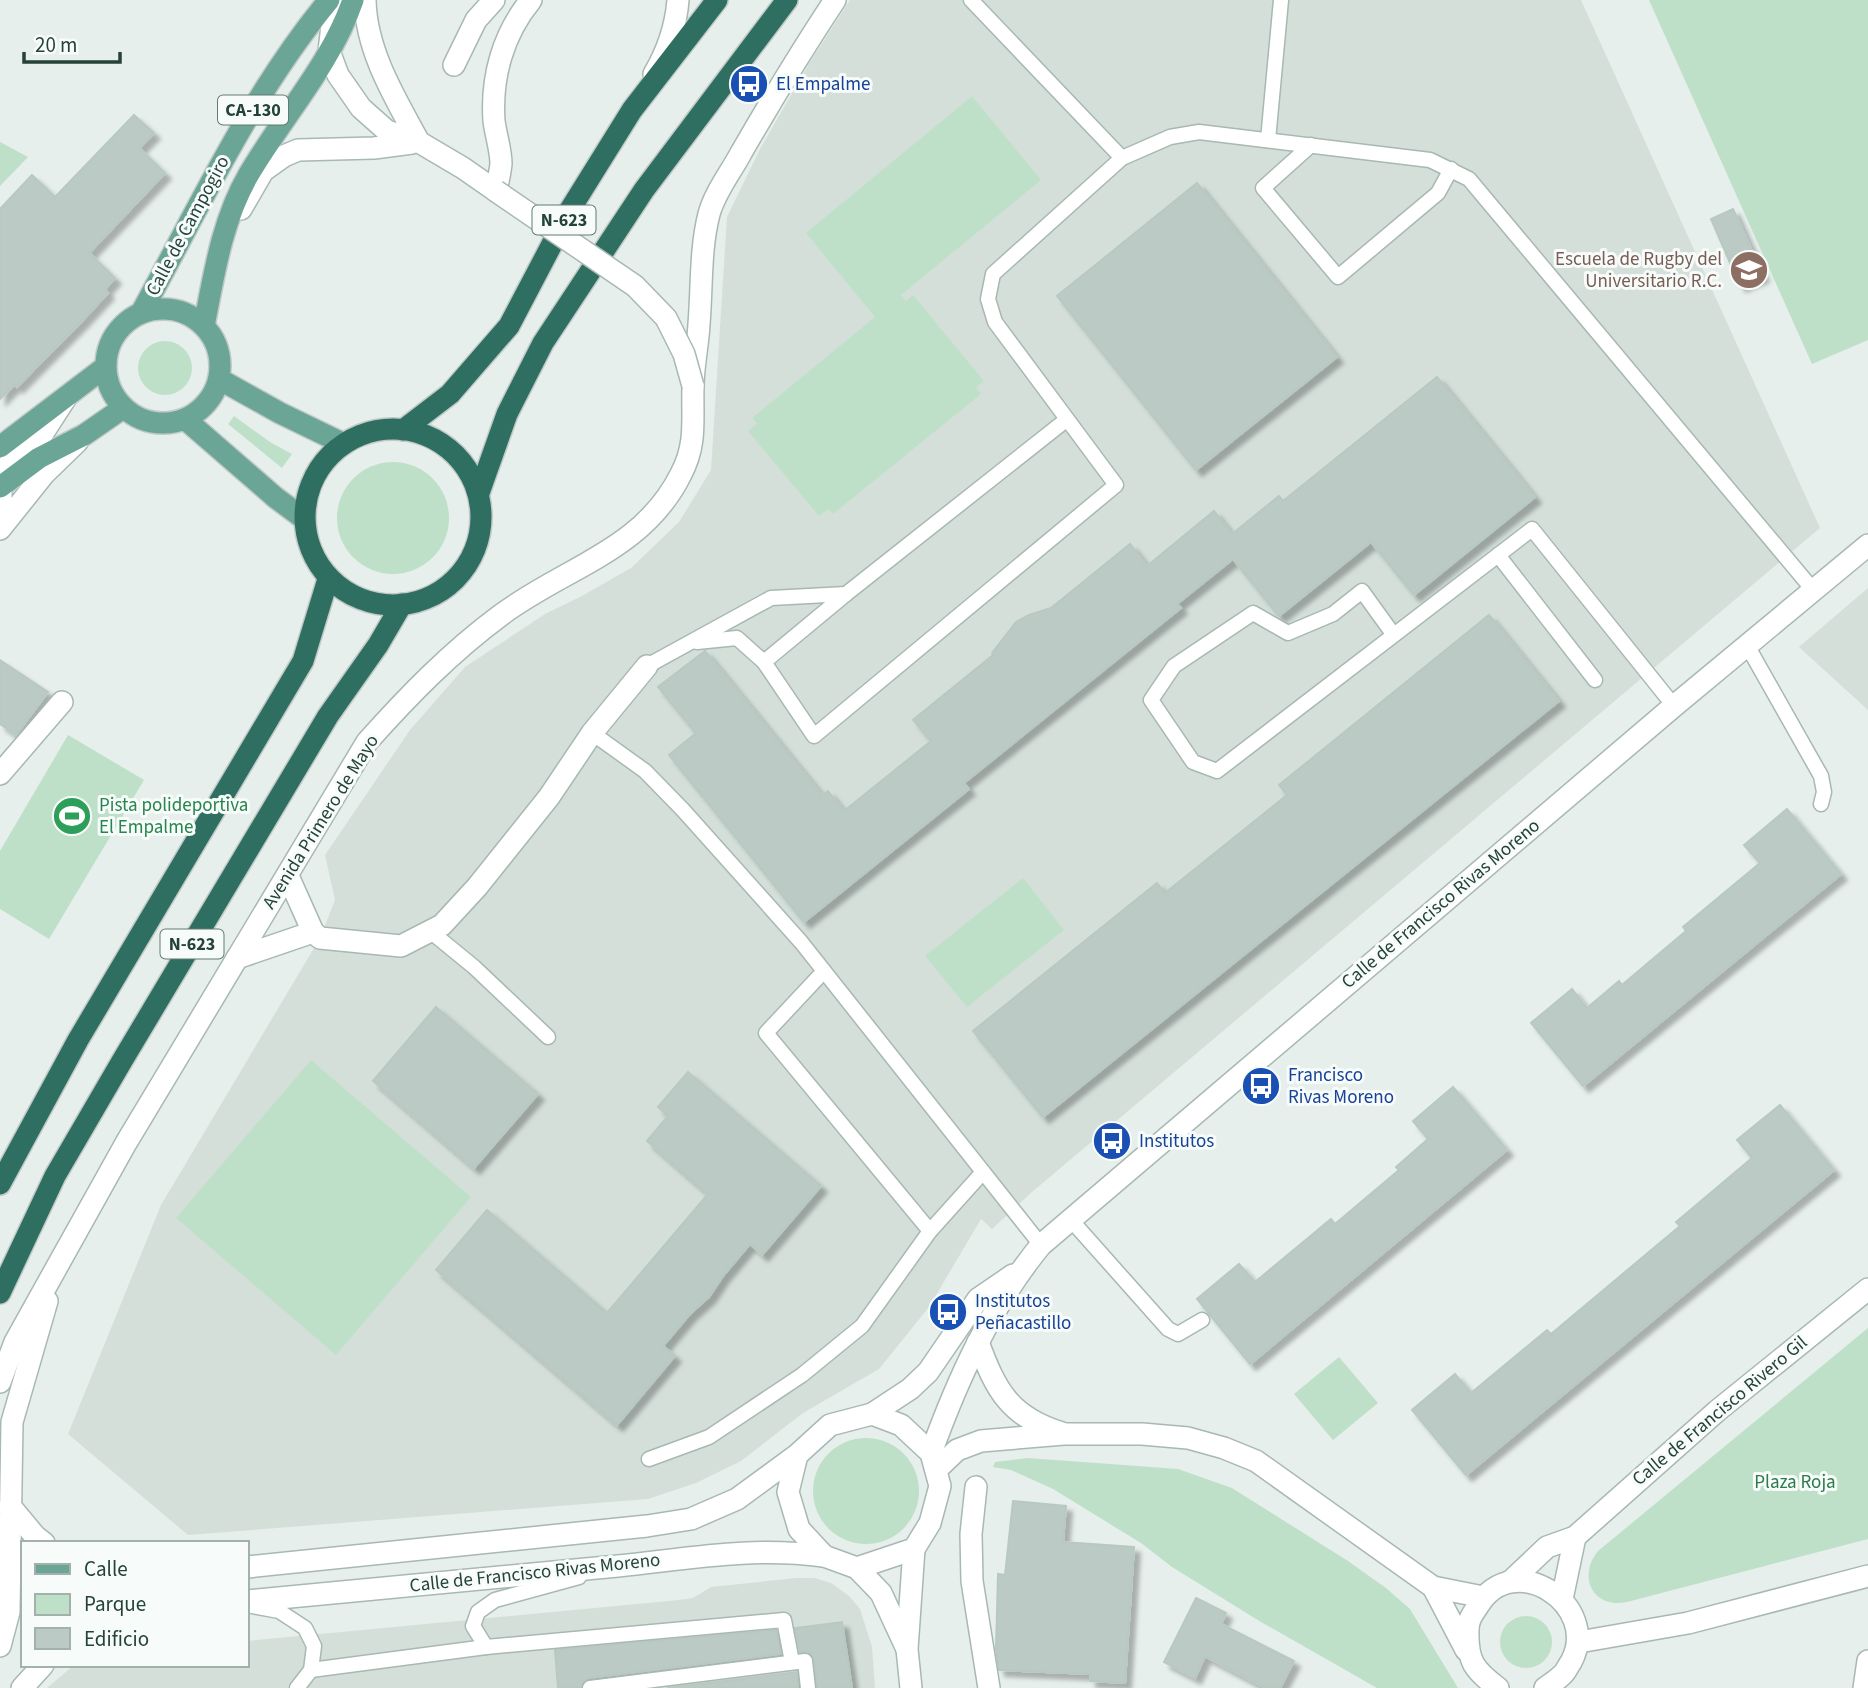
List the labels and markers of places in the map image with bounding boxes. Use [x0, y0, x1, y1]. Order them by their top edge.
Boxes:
bus stop icon: El Empalme [728, 63, 770, 105]
place label: El Empalme [776, 71, 870, 98]
place label: Escuela de Rugby del Universitario R.C. [1555, 246, 1722, 295]
school or university icon: Escuela de Rugby del Universitario R.C. [1728, 249, 1770, 291]
place label: Pista polideportiva El Empalme [99, 792, 248, 841]
sports icon: Pista polideportiva El Empalme [51, 795, 93, 837]
place label: Francisco Rivas Moreno [1288, 1062, 1394, 1111]
bus stop icon: Francisco Rivas Moreno [1240, 1065, 1282, 1107]
bus stop icon: Institutos [1091, 1120, 1133, 1162]
place label: Institutos [1139, 1128, 1214, 1155]
place label: Institutos Peñacastillo [975, 1288, 1071, 1337]
bus stop icon: Institutos Peñacastillo [927, 1291, 969, 1333]

